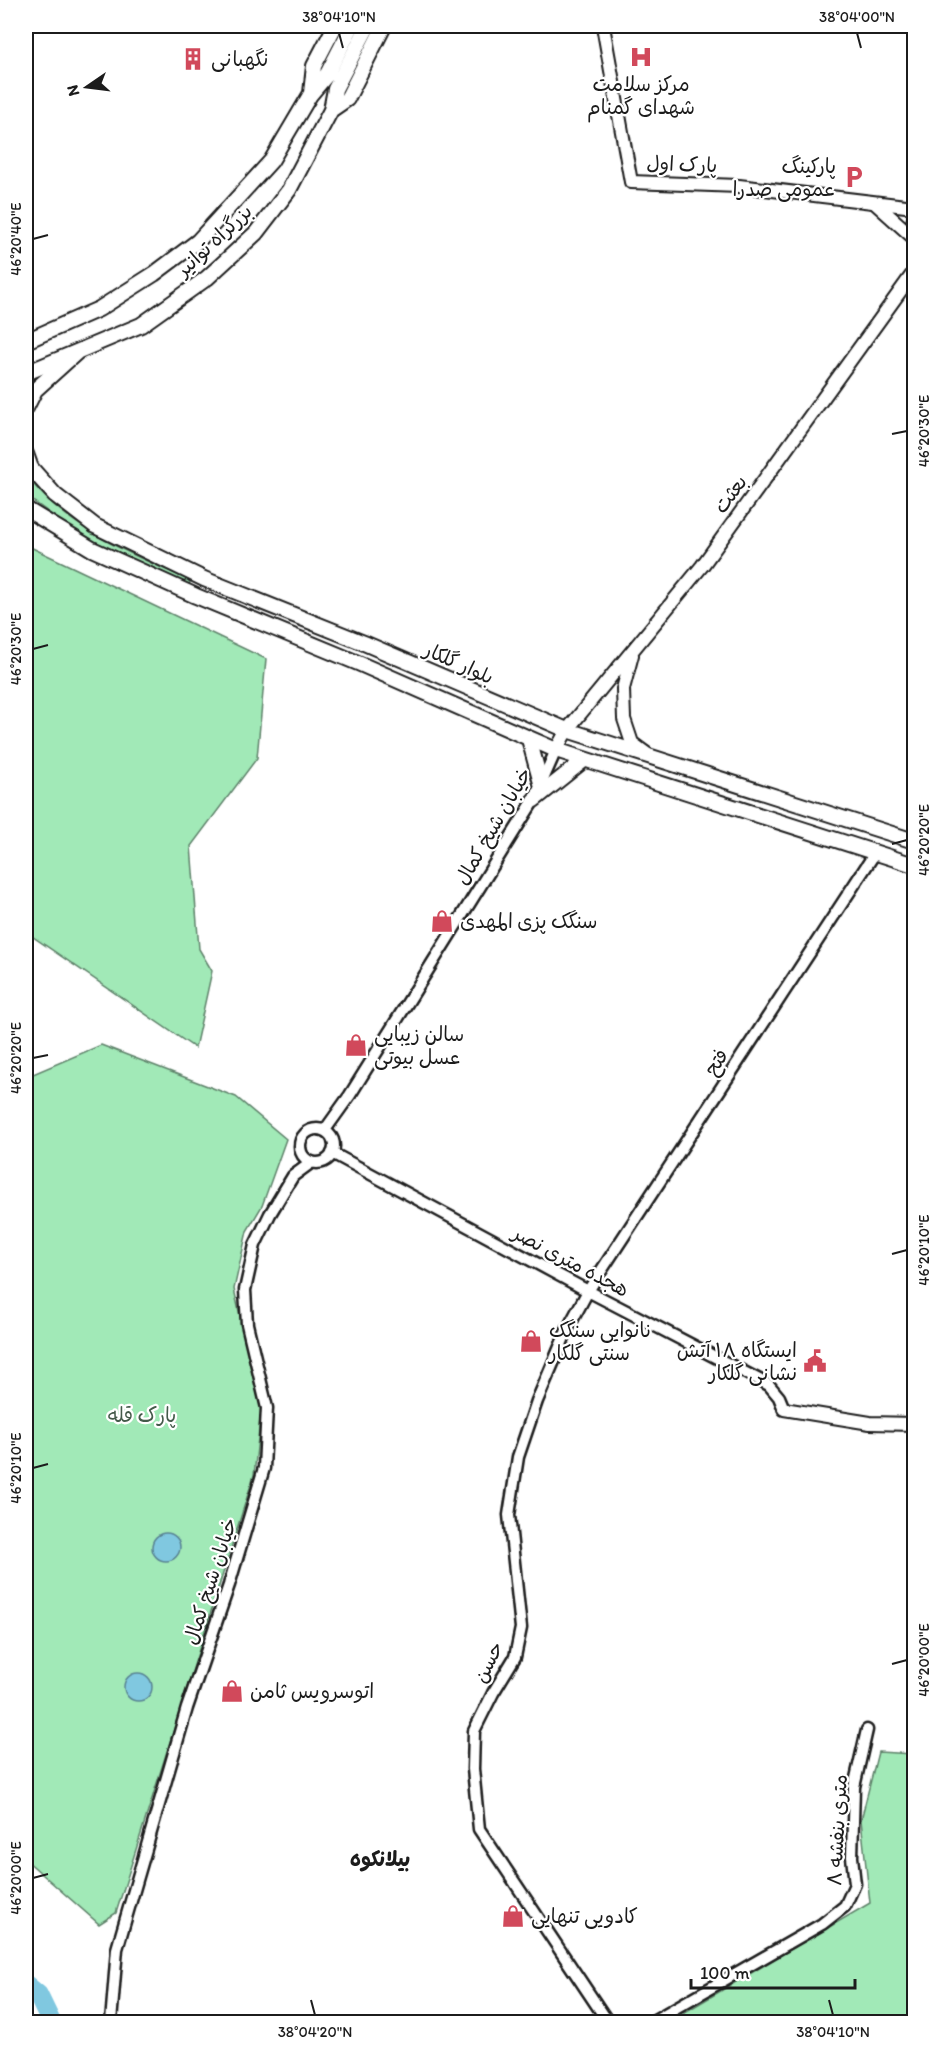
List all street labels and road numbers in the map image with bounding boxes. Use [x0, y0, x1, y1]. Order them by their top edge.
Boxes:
street label: پارک اول [646, 151, 718, 178]
street label: بزرگراه توانیر [170, 199, 257, 282]
street label: بعثت [708, 470, 752, 518]
street label: بلوار گلکار [419, 636, 497, 689]
street label: خیابان شیخ کمال [450, 763, 538, 890]
street label: فتح [699, 1044, 735, 1081]
street label: هجده متری نصر [507, 1219, 633, 1302]
street label: خیابان شیخ کمال [178, 1515, 244, 1648]
street label: حسن [468, 1637, 508, 1687]
street label: ۸ متری بنفشه [822, 1774, 852, 1886]

